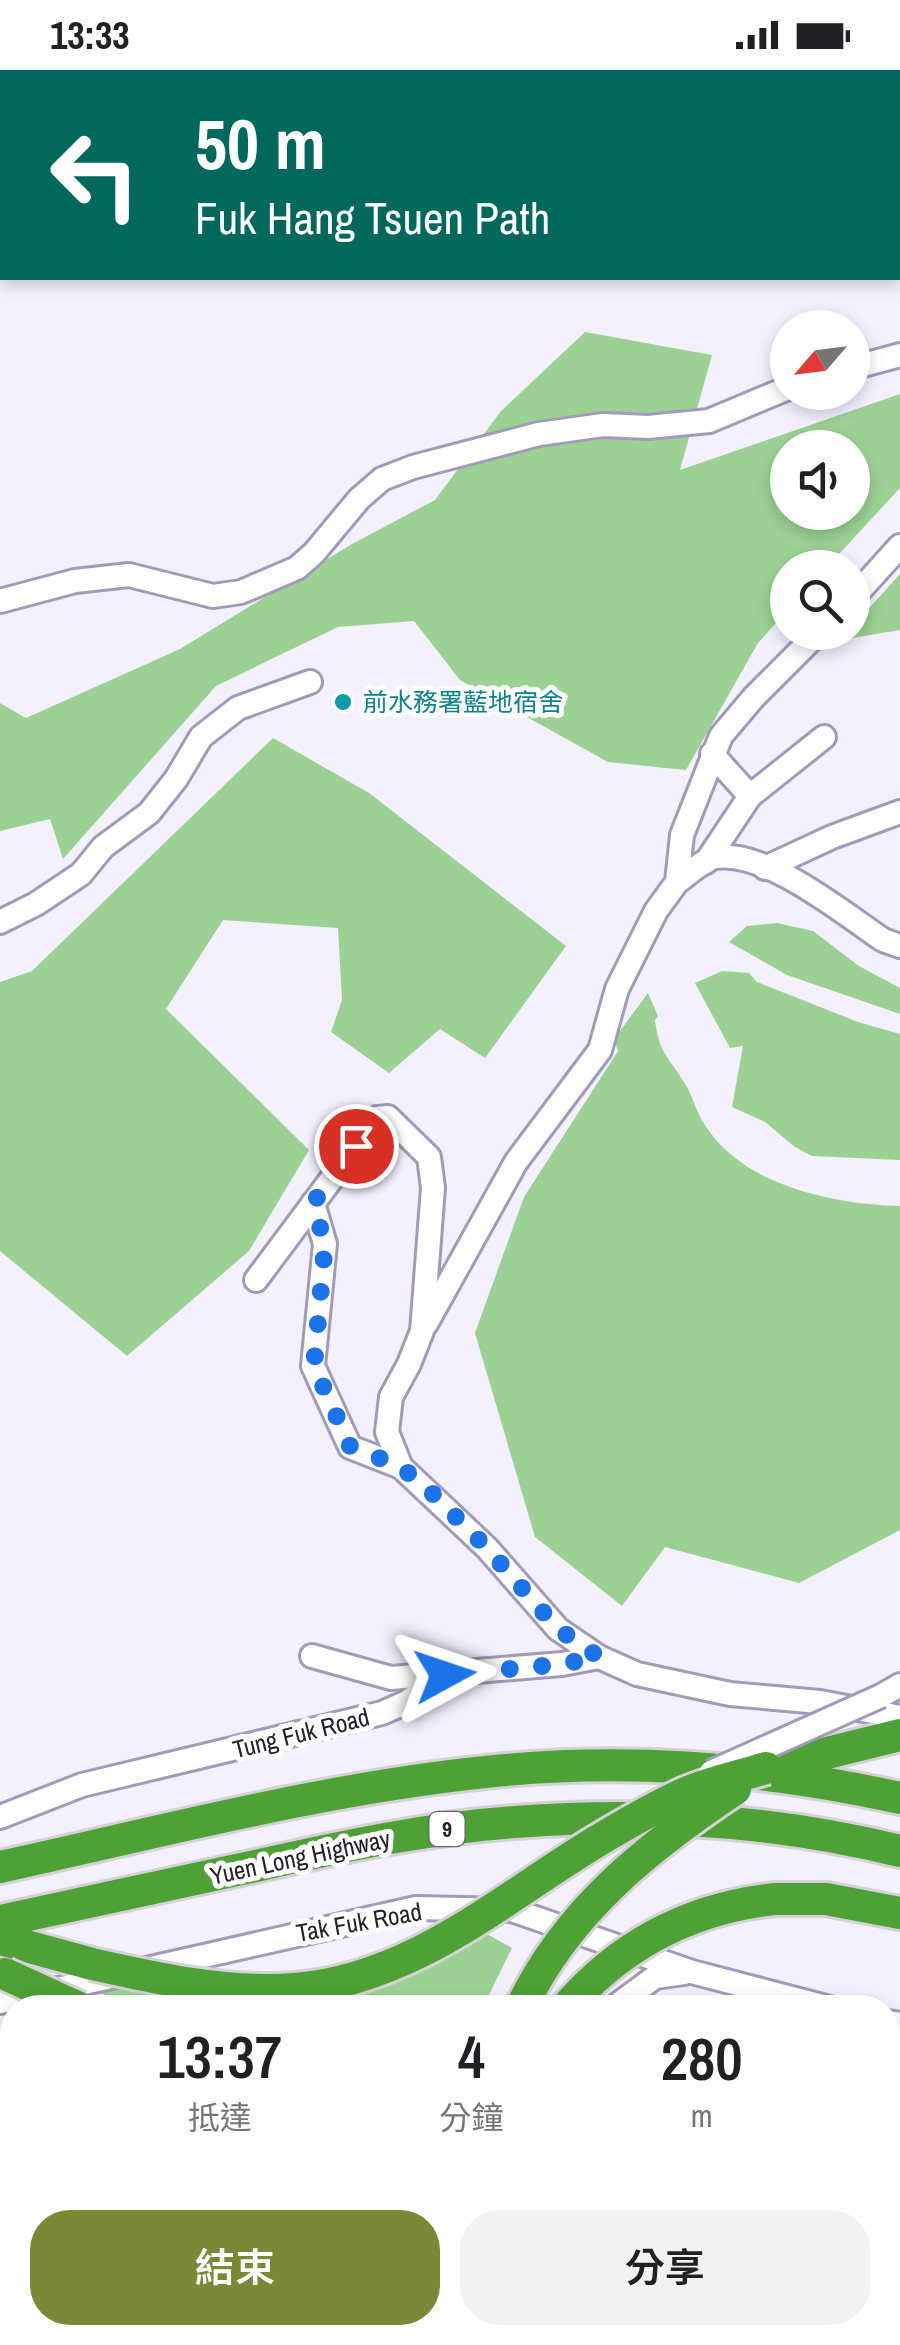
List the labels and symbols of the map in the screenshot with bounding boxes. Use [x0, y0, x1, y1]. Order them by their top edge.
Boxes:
north arrow [770, 310, 870, 410]
place label: 前水務署藍地宿舍 [363, 685, 563, 719]
marker: 前水務署藍地宿舍 [332, 691, 354, 713]
pin [314, 1104, 399, 1189]
position arrow [393, 1623, 497, 1727]
street label: Tung Fuk Road [229, 1700, 373, 1766]
road number: 9 [430, 1812, 464, 1846]
street label: Yuen Long Highway [207, 1821, 394, 1893]
street label: Tak Fuk Road [294, 1894, 424, 1950]

